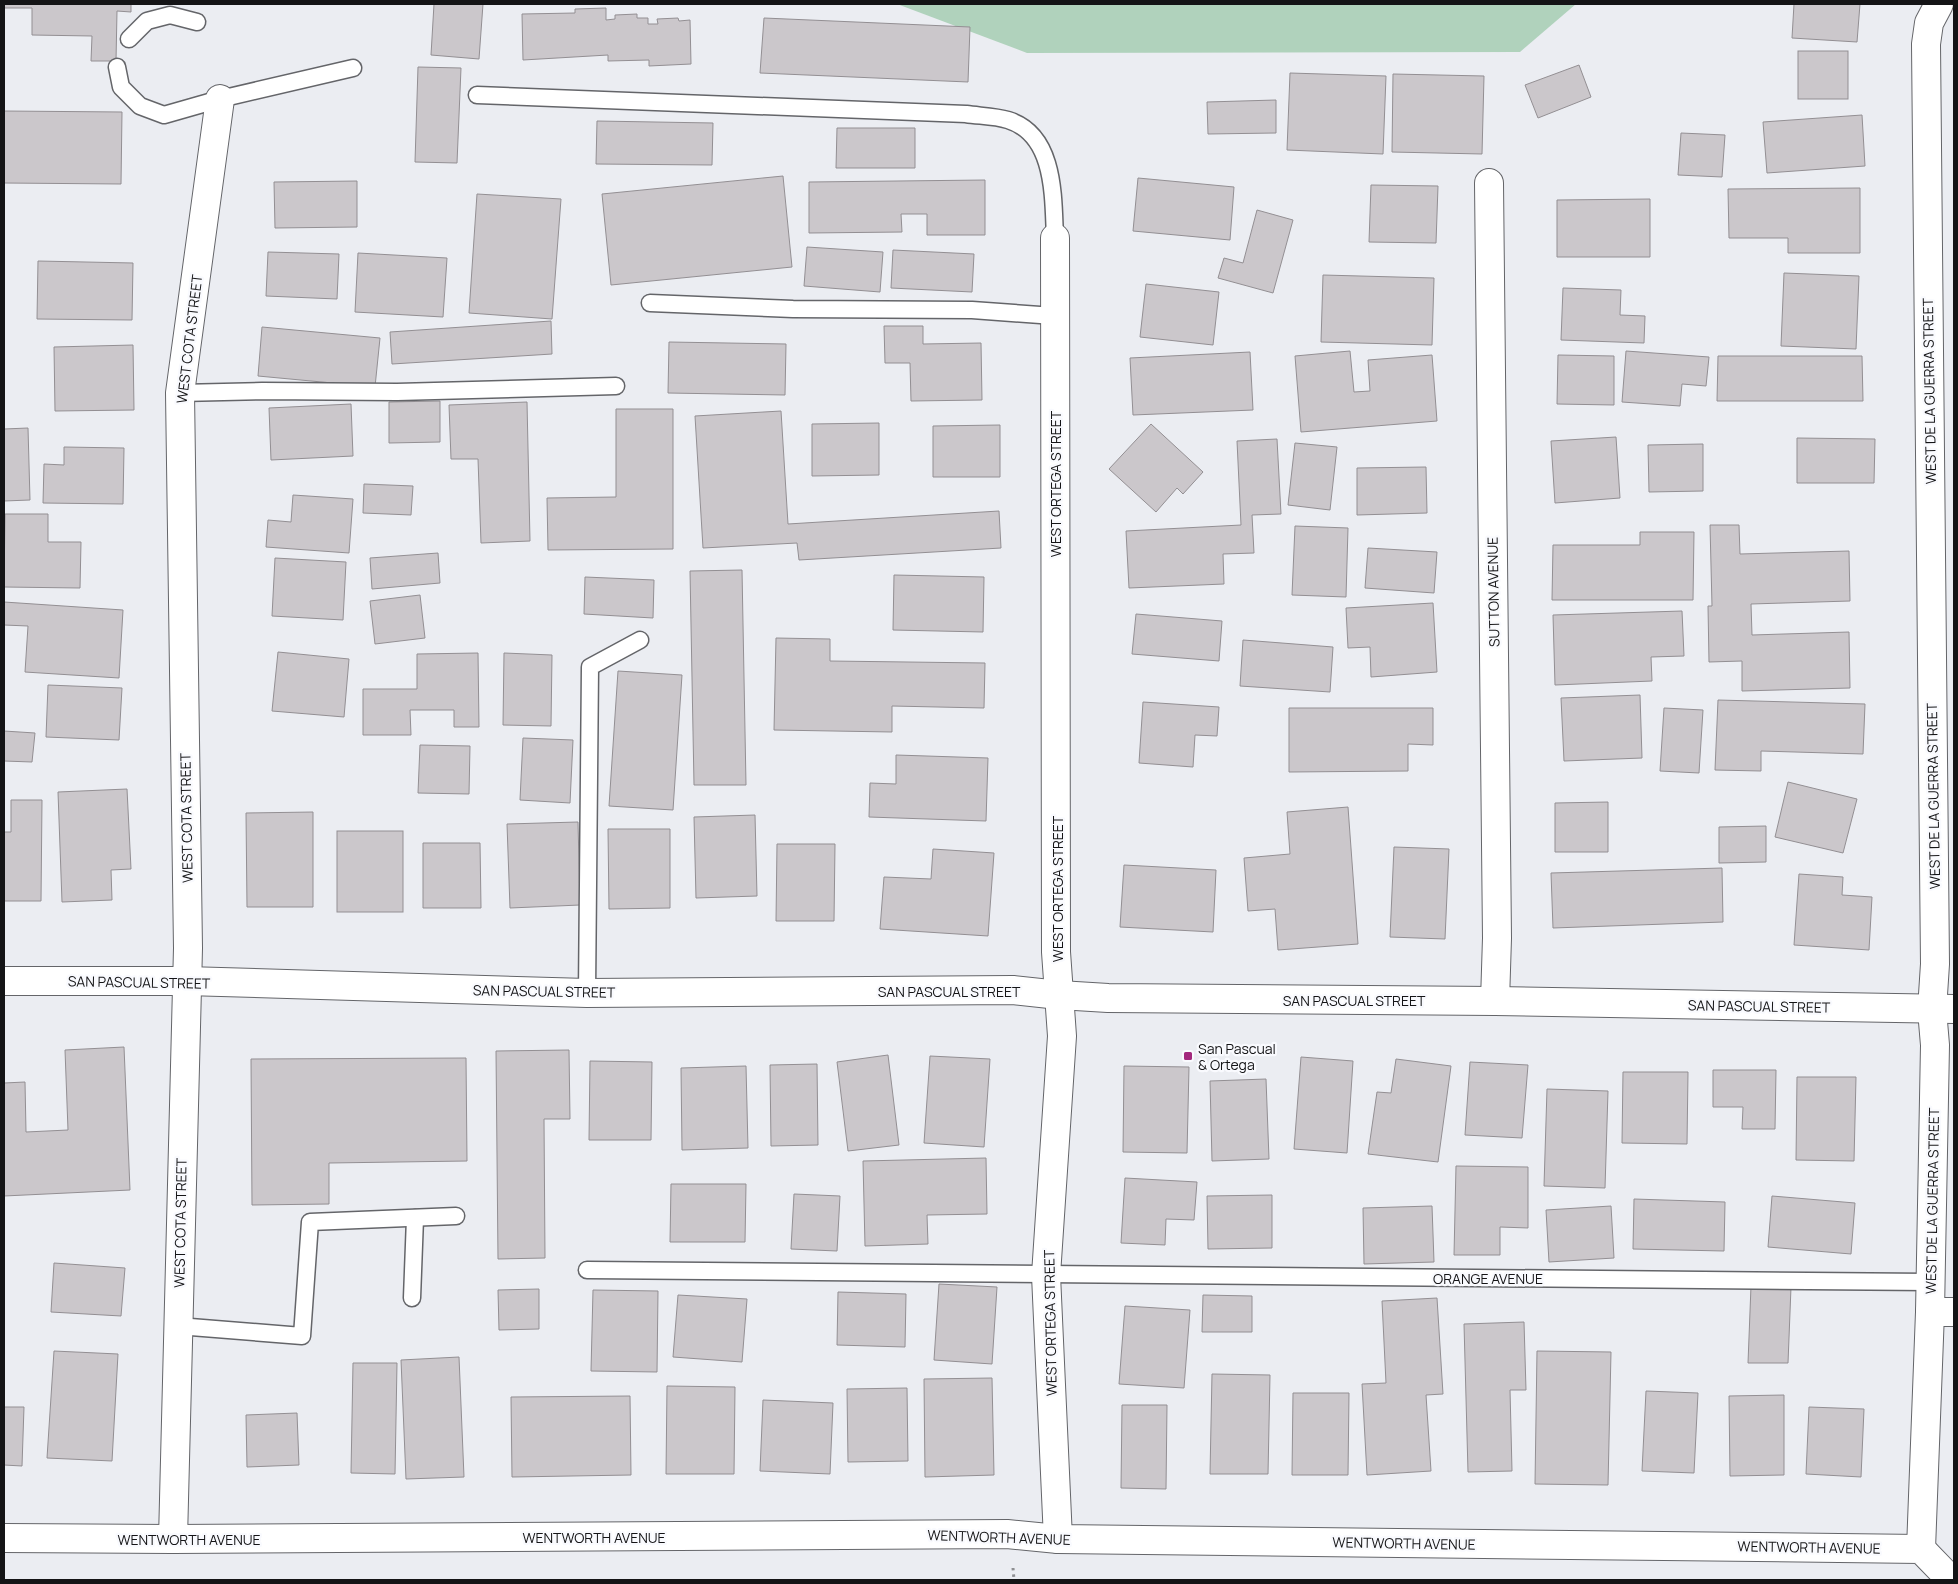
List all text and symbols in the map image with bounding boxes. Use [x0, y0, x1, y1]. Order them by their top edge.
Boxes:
street label: WEST COTA STREET [172, 273, 206, 405]
street label: WEST DE LA GUERRA STREET [1918, 297, 1940, 484]
street label: WEST ORTEGA STREET [1046, 410, 1065, 557]
street label: SUTTON AVENUE [1483, 537, 1503, 647]
street label: WEST DE LA GUERRA STREET [1922, 702, 1944, 889]
street label: WEST COTA STREET [175, 752, 197, 883]
street label: WEST ORTEGA STREET [1048, 815, 1067, 962]
street label: SAN PASCUAL STREET [68, 971, 211, 993]
street label: SAN PASCUAL STREET [473, 980, 616, 1002]
street label: SAN PASCUAL STREET [878, 982, 1021, 1001]
street label: SAN PASCUAL STREET [1283, 991, 1426, 1010]
street label: SAN PASCUAL STREET [1688, 995, 1831, 1017]
place label: San Pascual & Ortega [1198, 1039, 1276, 1074]
marker: San Pascual & Ortega [1182, 1050, 1194, 1062]
street label: WEST DE LA GUERRA STREET [1921, 1107, 1943, 1294]
street label: WEST COTA STREET [169, 1157, 191, 1288]
street label: WEST ORTEGA STREET [1039, 1249, 1061, 1396]
street label: ORANGE AVENUE [1433, 1269, 1543, 1288]
street label: WENTWORTH AVENUE [927, 1525, 1071, 1549]
street label: WENTWORTH AVENUE [522, 1528, 666, 1547]
street label: WENTWORTH AVENUE [117, 1530, 261, 1549]
street label: WENTWORTH AVENUE [1332, 1532, 1476, 1554]
street label: WENTWORTH AVENUE [1737, 1536, 1881, 1558]

